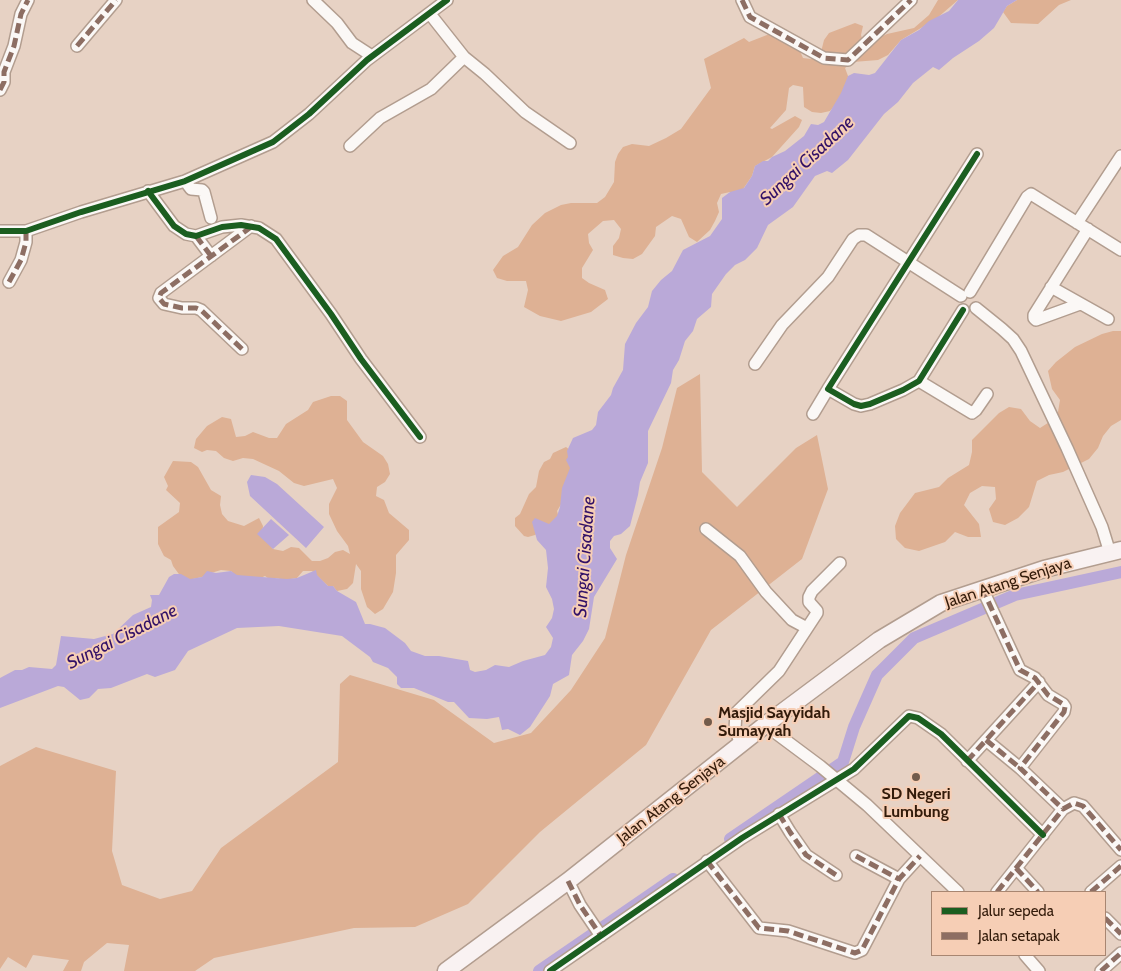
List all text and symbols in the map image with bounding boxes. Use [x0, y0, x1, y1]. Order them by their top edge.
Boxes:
water label: Sungai Cisadane [755, 112, 859, 210]
water label: Sungai Cisadane [570, 496, 600, 618]
street label: Jalan Atang Senjaya [942, 554, 1074, 612]
water label: Sungai Cisadane [63, 600, 181, 674]
place label: Masjid Sayyidah Sumayyah [718, 703, 830, 741]
marker: Masjid Sayyidah Sumayyah [702, 716, 714, 728]
street label: Jalan Atang Senjaya [613, 752, 729, 848]
marker: SD Negeri Lumbung [910, 771, 922, 783]
place label: SD Negeri Lumbung [881, 784, 951, 822]
legend [931, 891, 1106, 956]
text: Jalur sepeda [978, 902, 1054, 920]
text: Jalan setapak [978, 927, 1060, 945]

